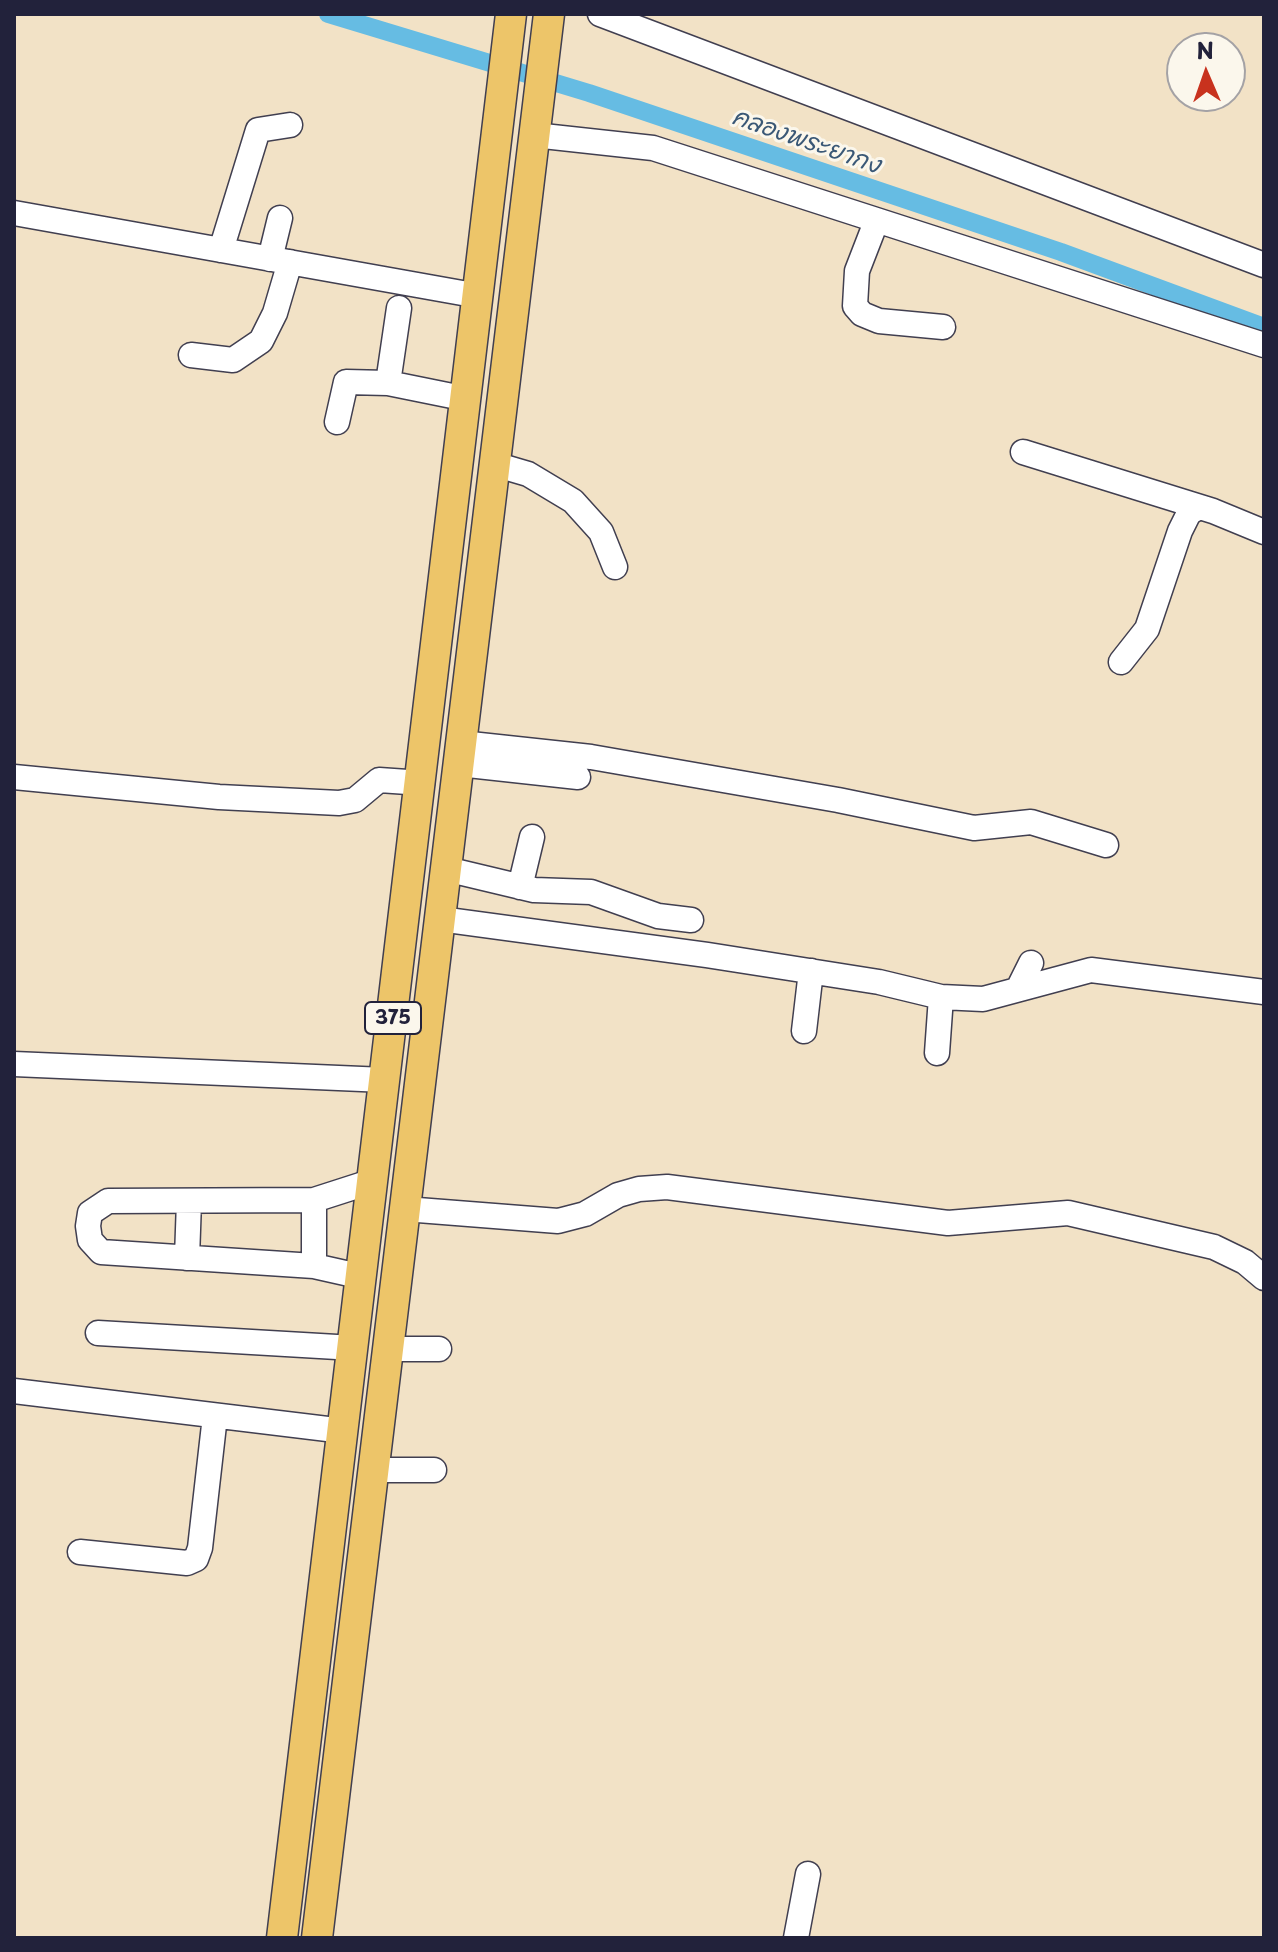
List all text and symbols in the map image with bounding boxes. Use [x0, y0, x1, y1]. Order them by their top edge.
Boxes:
north arrow [1166, 32, 1246, 112]
text: N [1196, 33, 1215, 66]
water label: คลองพระยากง [728, 103, 884, 181]
road number: 375 [365, 1002, 421, 1034]

